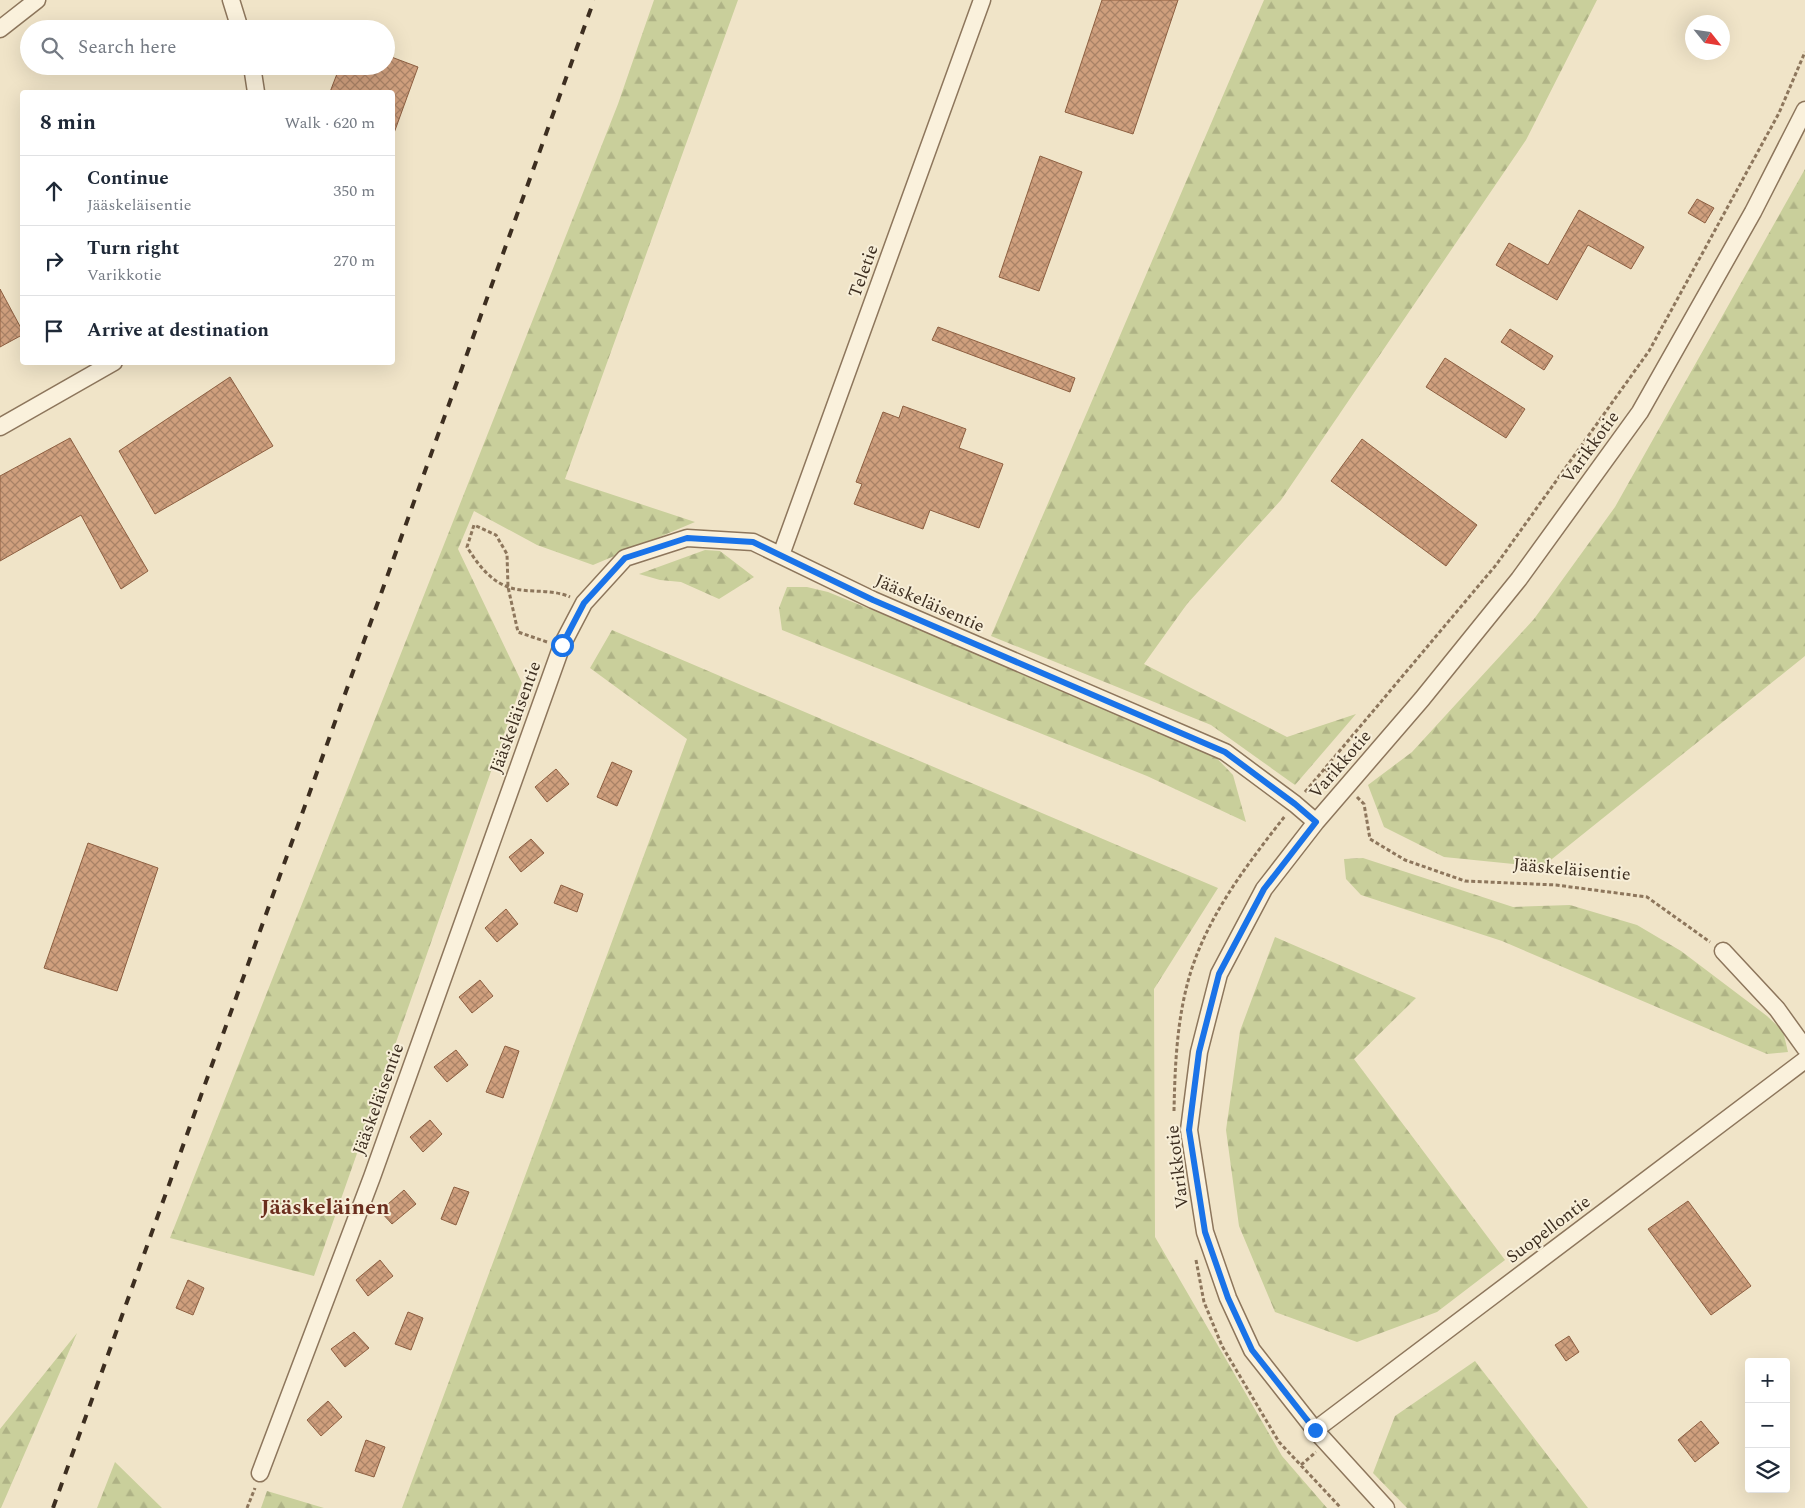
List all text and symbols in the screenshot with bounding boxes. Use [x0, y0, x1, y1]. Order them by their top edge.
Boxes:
north arrow [1685, 15, 1730, 60]
search box [20, 20, 395, 75]
text: Search here [78, 33, 177, 62]
icon: search [38, 34, 66, 62]
text: 8 min [40, 107, 96, 139]
text: Walk · 620 m [284, 111, 375, 135]
text: Continue [87, 164, 169, 193]
icon: ahead [40, 177, 68, 205]
text: 350 m [333, 179, 375, 203]
text: Jääskeläisentie [87, 193, 192, 217]
text: Turn right [87, 234, 180, 263]
street label: Teletie [841, 241, 886, 301]
icon: right [40, 247, 68, 275]
text: 270 m [333, 249, 375, 273]
text: Varikkotie [87, 263, 162, 287]
text: Arrive at destination [87, 316, 269, 345]
icon: arrive [40, 317, 68, 345]
street label: Varikkotie [1555, 405, 1626, 489]
street label: Jääskeläisentie [871, 567, 989, 640]
route start [551, 634, 574, 657]
street label: Jääskeläisentie [483, 657, 548, 777]
street label: Varikkotie [1303, 724, 1378, 805]
street label: Jääskeläisentie [1512, 851, 1632, 888]
street label: Jääskeläisentie [346, 1039, 411, 1159]
street label: Varikkotie [1159, 1124, 1196, 1210]
street label: Suopellontie [1500, 1189, 1596, 1270]
district label: Jääskeläinen [260, 1191, 390, 1224]
map controls [1745, 1358, 1790, 1493]
button: + [1745, 1358, 1790, 1403]
button: − [1745, 1403, 1790, 1448]
route end [1304, 1419, 1327, 1442]
button: layers [1745, 1448, 1790, 1493]

